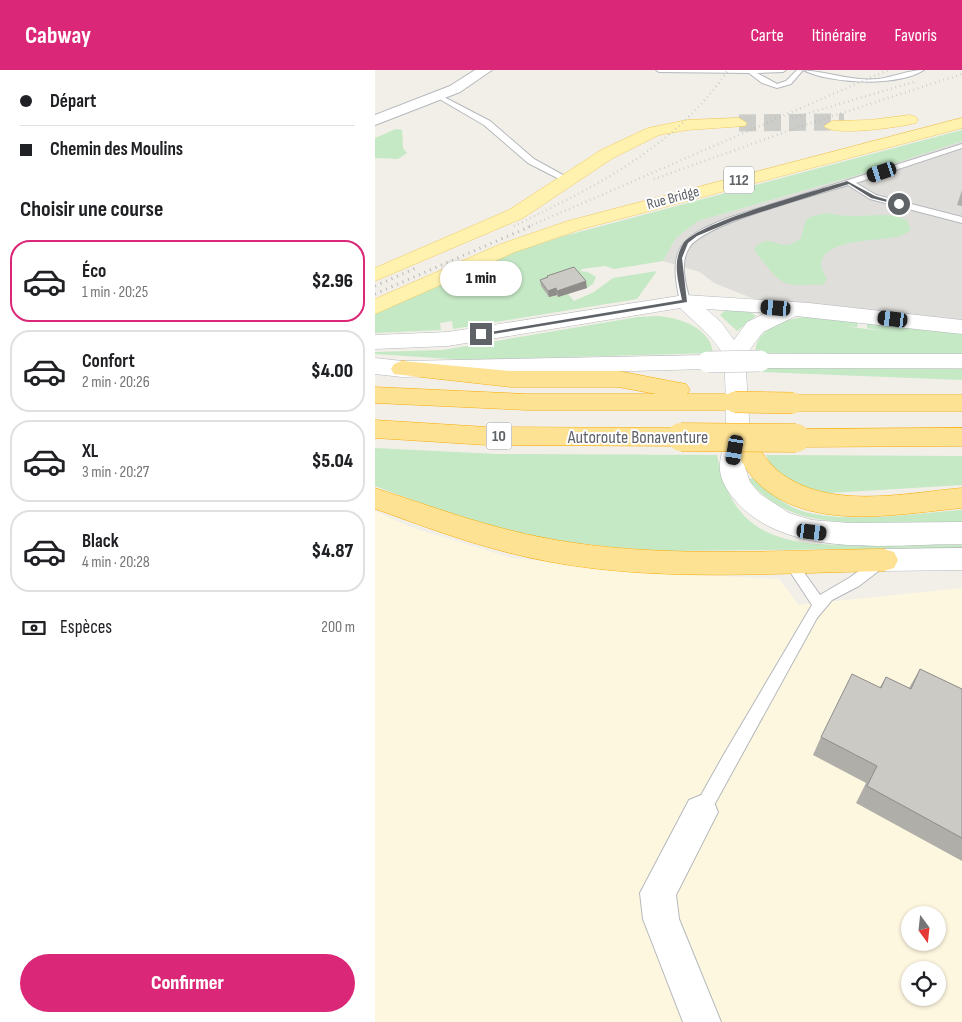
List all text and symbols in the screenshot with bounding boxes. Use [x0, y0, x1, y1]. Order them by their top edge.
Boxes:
text: Cabway [25, 21, 91, 50]
text: Carte [750, 25, 784, 46]
text: Itinéraire [812, 25, 866, 46]
text: Favoris [894, 25, 937, 46]
text: Départ [50, 90, 96, 113]
text: Chemin des Moulins [50, 138, 183, 161]
car [865, 160, 898, 184]
road number: 112 [724, 166, 754, 194]
street label: Rue Bridge [645, 182, 701, 214]
route start [888, 193, 910, 215]
text: Choisir une course [20, 196, 163, 223]
icon: car [22, 259, 67, 304]
text: Éco [82, 260, 106, 283]
callout: 1 min [440, 262, 522, 296]
text: 1 min [466, 269, 496, 288]
text: $2.96 [312, 270, 353, 293]
text: 1 min · 20:25 [82, 283, 148, 302]
car [760, 299, 791, 317]
car [877, 310, 908, 328]
route end [470, 323, 492, 345]
icon: car [22, 349, 67, 394]
text: Confort [82, 350, 135, 373]
text: $4.00 [311, 360, 353, 383]
text: 2 min · 20:26 [82, 373, 150, 392]
road number: 10 [487, 422, 511, 450]
street label: Autoroute Bonaventure [567, 427, 708, 448]
car [725, 434, 744, 466]
icon: car [22, 439, 67, 484]
text: XL [82, 440, 98, 463]
text: $5.04 [312, 450, 353, 473]
text: 3 min · 20:27 [82, 463, 149, 482]
car [796, 523, 827, 541]
icon: car [22, 529, 67, 574]
text: Black [82, 530, 119, 553]
text: $4.87 [311, 540, 353, 563]
text: 4 min · 20:28 [82, 553, 150, 572]
icon: cash [20, 614, 48, 642]
text: Espèces [60, 616, 112, 639]
text: 200 m [321, 618, 355, 637]
north arrow [901, 906, 946, 951]
map controls [901, 906, 946, 1006]
button: Confirmer [20, 954, 355, 1012]
button: locate [901, 961, 946, 1006]

